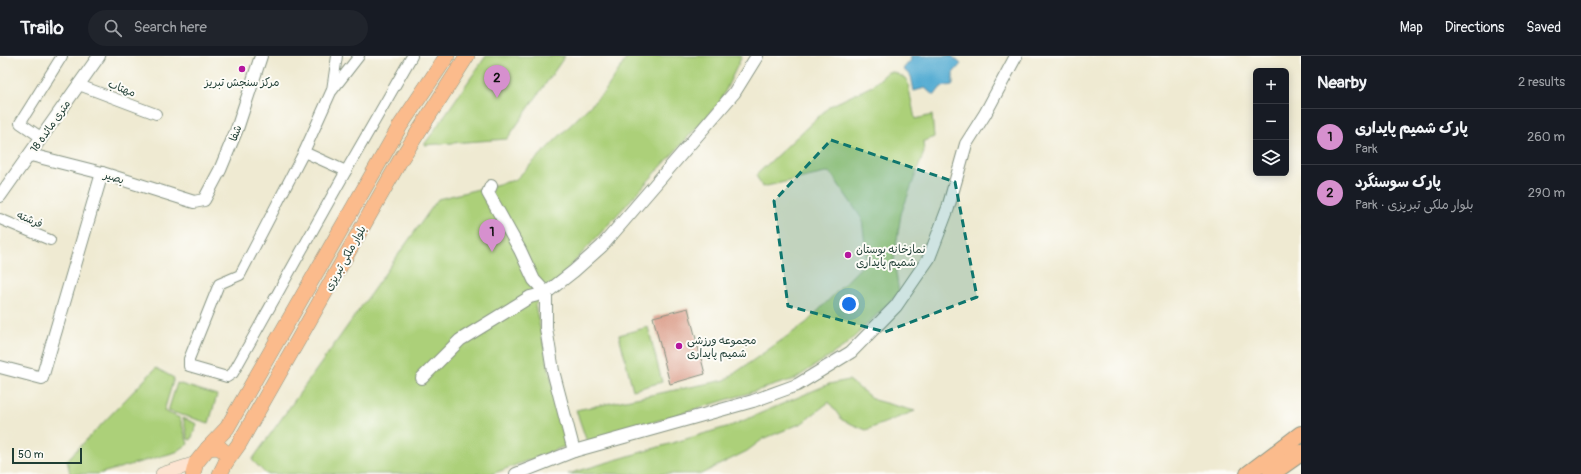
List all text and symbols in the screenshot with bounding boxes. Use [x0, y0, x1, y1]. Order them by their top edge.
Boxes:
search box [88, 10, 368, 46]
text: Trailo [20, 16, 64, 40]
icon: search [102, 17, 124, 39]
text: Search here [134, 18, 207, 37]
text: Map [1400, 19, 1423, 36]
text: Directions [1445, 19, 1504, 36]
text: Saved [1526, 19, 1561, 36]
marker: مرکز سنجش تبریز [237, 64, 247, 74]
pin: 2 [484, 65, 510, 98]
map controls [1253, 68, 1289, 176]
button: + [1253, 68, 1289, 104]
text: Nearby [1317, 72, 1366, 93]
text: 2 results [1518, 74, 1565, 90]
place label: مرکز سنجش تبریز [204, 76, 279, 90]
street label: مهتاب [106, 77, 138, 101]
street label: 18 متری مائده [28, 98, 73, 155]
button: − [1253, 104, 1289, 140]
text: پارک شمیم پایداری [1355, 119, 1468, 138]
street label: شفا [227, 123, 244, 143]
text: 1 [1327, 129, 1333, 145]
text: 260 m [1527, 129, 1565, 145]
button: layers [1253, 140, 1289, 176]
text: Park [1355, 141, 1378, 157]
street label: بصیر [101, 168, 126, 188]
text: پارک سوسنگرد [1355, 173, 1441, 192]
text: 2 [1326, 185, 1334, 201]
text: 290 m [1528, 185, 1565, 201]
text: Park · بلوار ملکى تبریزى [1355, 197, 1474, 213]
street label: فرشته [15, 208, 45, 231]
pin: 1 [479, 219, 505, 252]
street label: بلوار ملکى تبریزى [322, 223, 370, 294]
place label: نمازخانه بوستان شمیم پایداری [856, 243, 925, 271]
marker: نمازخانه بوستان شمیم پایداری [843, 250, 853, 260]
your location [839, 294, 859, 314]
place label: مجموعه ورزشی شمیم پایداری [687, 334, 756, 362]
marker: مجموعه ورزشی شمیم پایداری [674, 341, 684, 351]
scale bar [12, 446, 82, 465]
text: 50 m [18, 448, 44, 461]

